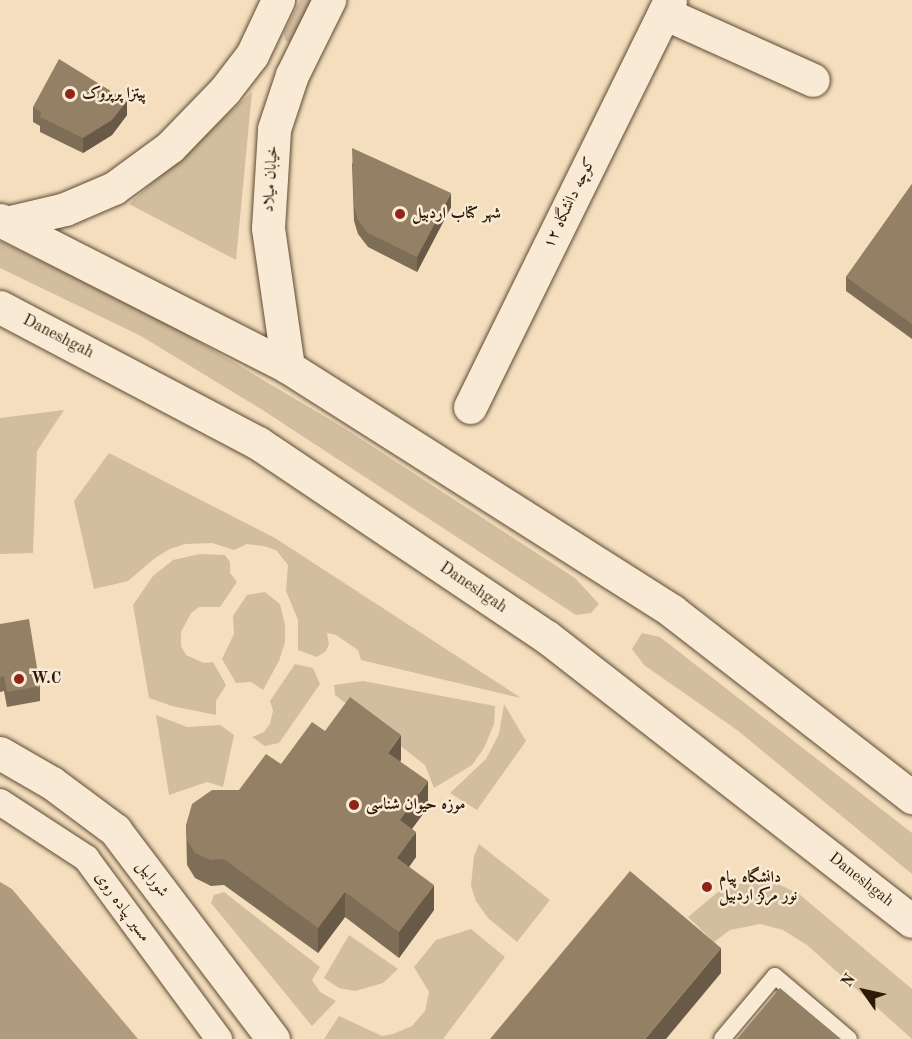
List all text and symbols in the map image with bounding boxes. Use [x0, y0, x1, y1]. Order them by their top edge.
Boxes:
place label: پیتزا پرپروک [82, 84, 146, 104]
marker: پیتزا پرپروک [63, 87, 77, 101]
street label: خیابان میلاد [259, 145, 283, 213]
street label: کوچه دانشگاه ۱۲ [540, 154, 600, 252]
place label: شهر کتاب اردبیل [412, 204, 501, 224]
marker: شهر کتاب اردبیل [393, 207, 407, 221]
street label: Daneshgah [19, 311, 97, 363]
street label: Daneshgah [436, 558, 510, 618]
place label: W.C [31, 669, 61, 689]
marker: W.C [12, 672, 26, 686]
place label: موزه حیوان شناسی [366, 795, 465, 815]
marker: موزه حیوان شناسی [347, 798, 361, 812]
street label: Daneshgah [825, 849, 897, 911]
street label: شورابیل [132, 857, 172, 901]
street label: مسیر پیاده روی [90, 868, 154, 946]
place label: دانشگاه پیام نور مرکز اردبیل [719, 868, 797, 906]
marker: دانشگاه پیام نور مرکز اردبیل [700, 880, 714, 894]
north arrow [834, 961, 894, 1021]
text: N [839, 971, 859, 990]

